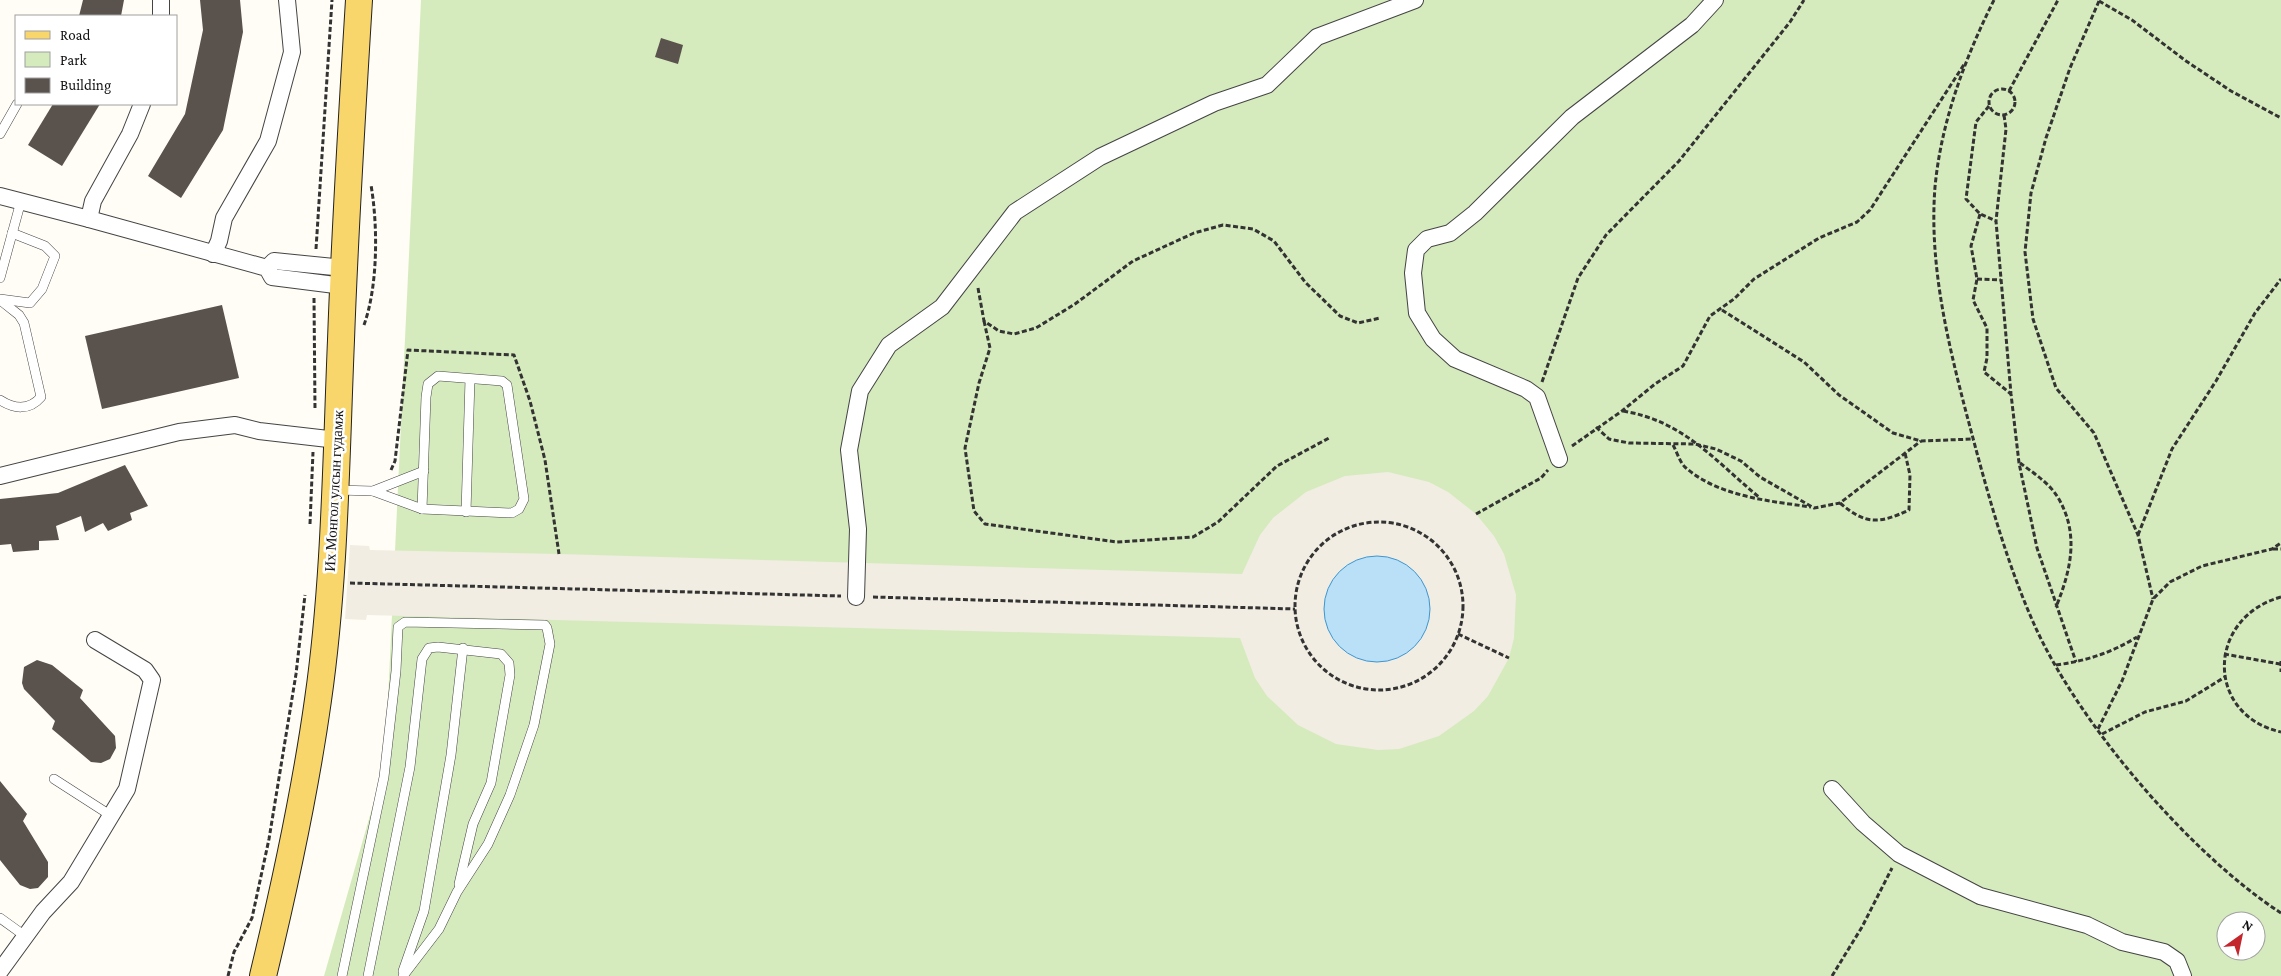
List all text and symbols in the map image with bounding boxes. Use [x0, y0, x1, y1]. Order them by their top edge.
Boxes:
legend [15, 15, 178, 105]
text: Road [60, 27, 91, 43]
text: Park [60, 52, 87, 68]
text: Building [60, 77, 111, 94]
street label: Их Монгол улсын гудамж [322, 409, 346, 572]
north arrow [2216, 911, 2266, 961]
text: N [2240, 916, 2257, 935]

